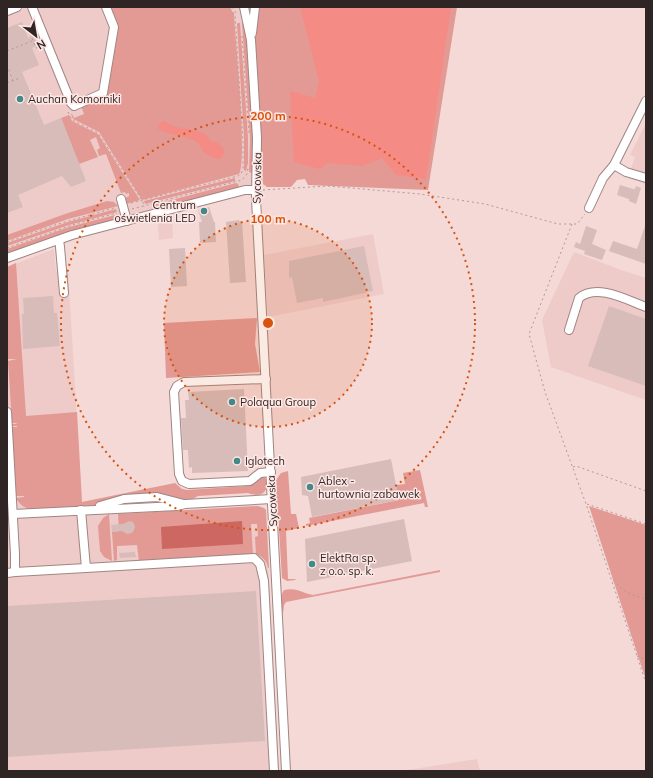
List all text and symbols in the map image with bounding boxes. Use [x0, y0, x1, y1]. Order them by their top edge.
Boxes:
north arrow [16, 16, 56, 56]
text: N [34, 36, 48, 53]
place label: Auchan Komorniki [28, 92, 121, 106]
marker: Auchan Komorniki [15, 94, 25, 104]
text: 200 m [250, 108, 286, 123]
street label: Sycowska [250, 152, 264, 204]
place label: Centrum oświetlenia LED [115, 198, 196, 225]
marker: Centrum oświetlenia LED [199, 206, 209, 216]
text: 100 m [250, 211, 286, 226]
centre of rings [261, 316, 275, 330]
place label: Polaqua Group [240, 395, 316, 409]
marker: Polaqua Group [227, 397, 237, 407]
place label: Iglotech [245, 454, 285, 468]
marker: Iglotech [232, 456, 242, 466]
place label: Ablex - hurtownia zabawek [318, 474, 420, 501]
street label: Sycowska [264, 475, 280, 527]
marker: Ablex - hurtownia zabawek [305, 482, 315, 492]
place label: ElektRa sp. z o.o. sp. k. [320, 551, 376, 578]
marker: ElektRa sp. z o.o. sp. k. [307, 559, 317, 569]

